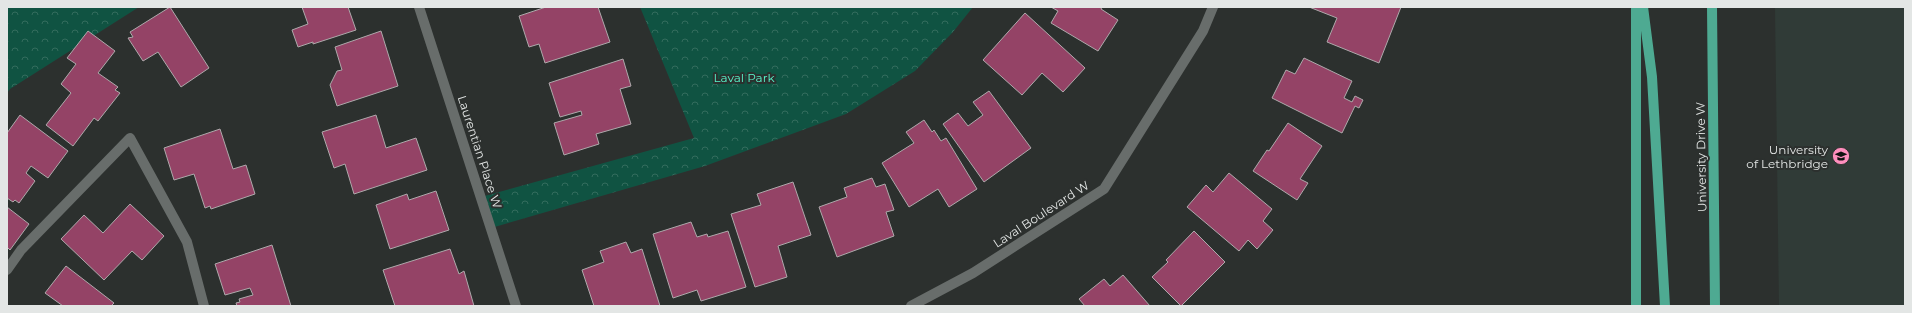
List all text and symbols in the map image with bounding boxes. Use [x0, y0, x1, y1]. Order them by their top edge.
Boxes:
park label: Laval Park [713, 70, 775, 85]
street label: Laurentian Place W [455, 94, 505, 210]
street label: University Drive W [1693, 102, 1709, 212]
place label: University of Lethbridge [1746, 142, 1828, 171]
school or university icon: University of Lethbridge [1831, 146, 1851, 166]
street label: Laval Boulevard W [990, 177, 1092, 251]

